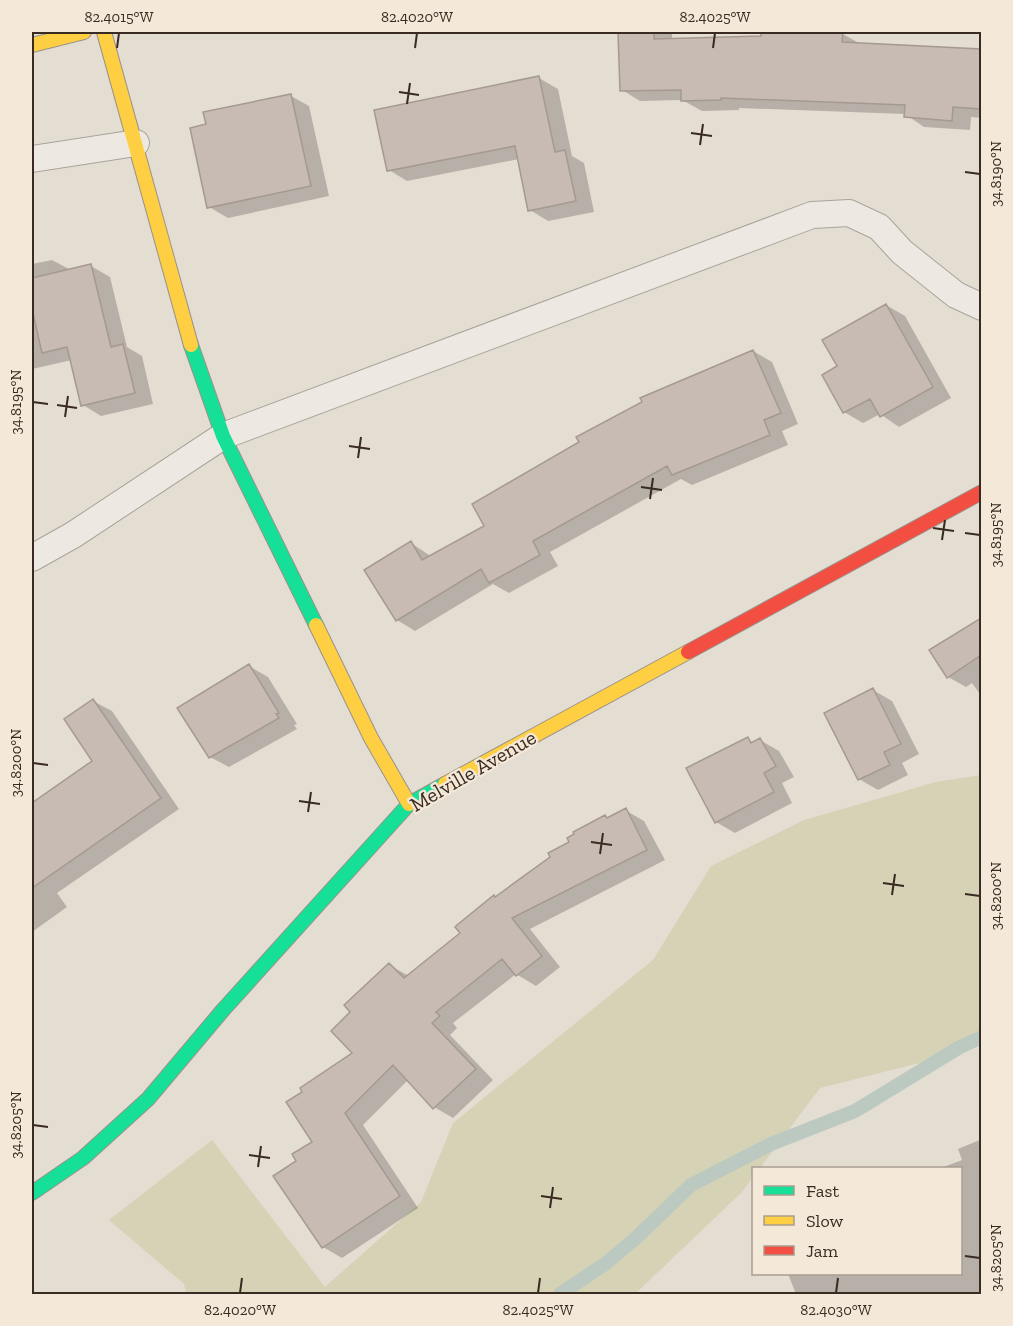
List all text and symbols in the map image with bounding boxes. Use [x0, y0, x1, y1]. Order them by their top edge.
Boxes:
text: 82.4015°W [84, 8, 154, 26]
text: 82.4020°W [381, 8, 453, 26]
text: 82.4025°W [679, 8, 751, 26]
text: 34.8190°N [987, 141, 1005, 207]
text: 34.8195°N [7, 369, 25, 435]
text: 34.8195°N [987, 502, 1005, 568]
street label: Melville Avenue [405, 724, 540, 817]
text: 34.8200°N [7, 729, 25, 797]
text: 34.8200°N [987, 862, 1005, 930]
text: 34.8205°N [7, 1091, 25, 1159]
legend [752, 1167, 962, 1275]
text: Fast [806, 1180, 839, 1202]
text: Slow [806, 1210, 843, 1232]
text: 34.8205°N [987, 1224, 1005, 1292]
text: Jam [806, 1240, 838, 1262]
text: 82.4020°W [204, 1301, 276, 1319]
text: 82.4025°W [502, 1301, 574, 1319]
text: 82.4030°W [800, 1301, 872, 1319]

